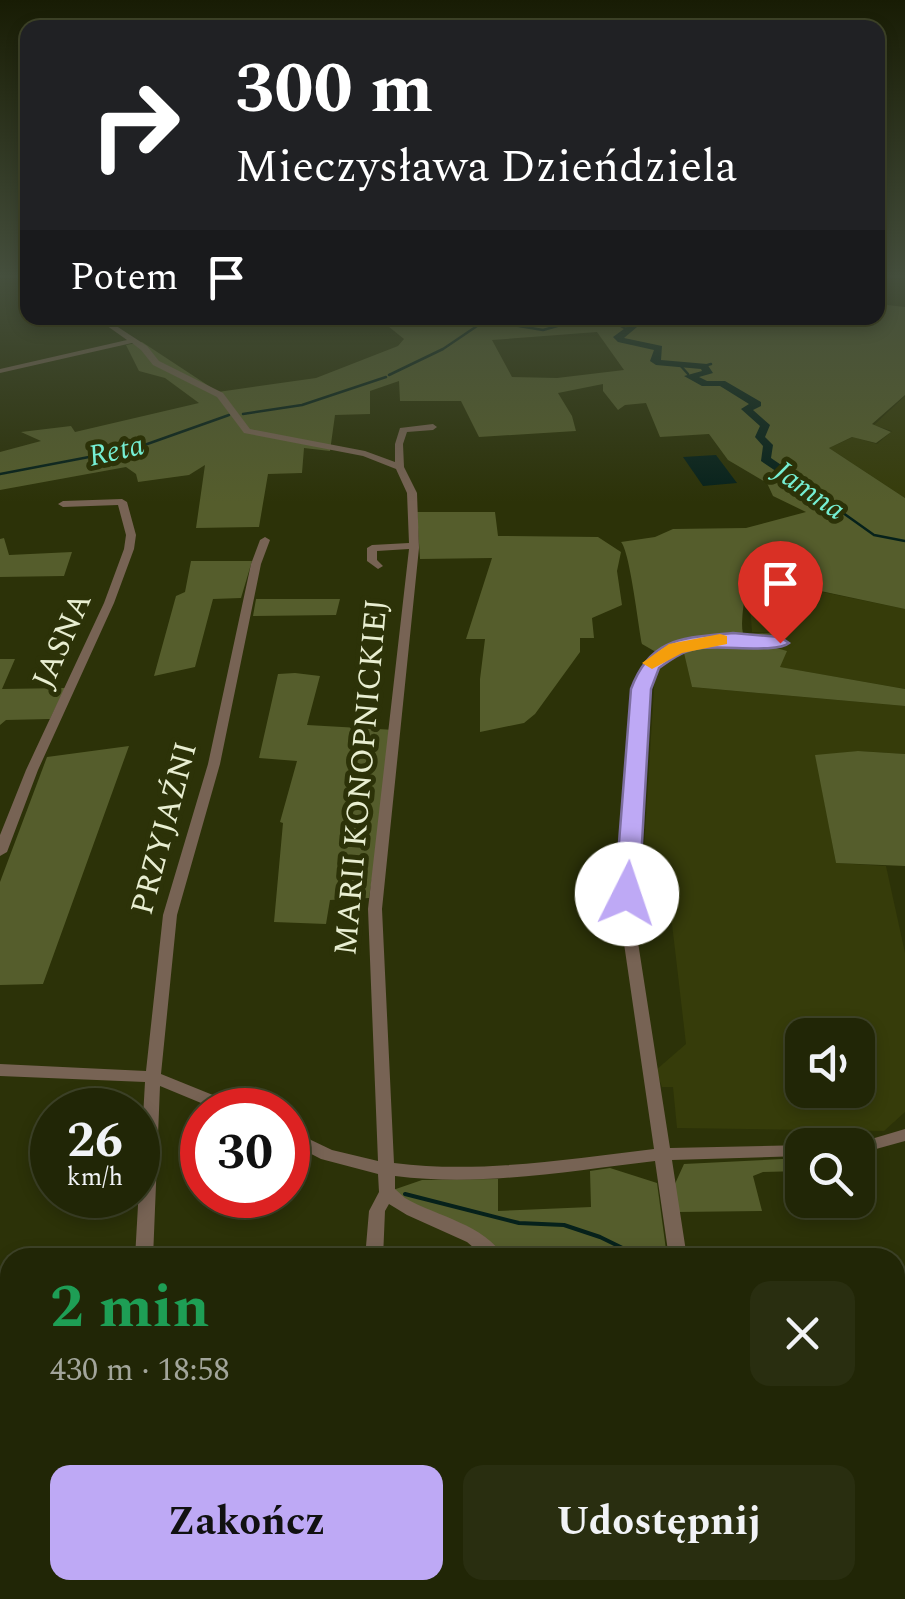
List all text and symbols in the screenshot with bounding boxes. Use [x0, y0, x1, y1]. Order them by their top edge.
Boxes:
text: 300 m [235, 37, 433, 143]
icon: right [70, 60, 200, 190]
text: Mieczysława Dzieńdziela [235, 133, 737, 202]
text: Potem [70, 249, 179, 307]
icon: arrive [199, 250, 254, 305]
water label: Reta [84, 422, 149, 480]
water label: Jamna [762, 448, 855, 532]
pin [738, 541, 823, 644]
icon: arrive [753, 556, 808, 611]
street label: JASNA [19, 585, 105, 697]
street label: MARII KONOPNICKIEJ [321, 597, 401, 958]
street label: PRZYJAŹNI [118, 736, 211, 920]
position arrow [575, 842, 679, 946]
map controls [785, 1018, 875, 1218]
button: sound [785, 1018, 875, 1108]
speed limit sign: 30 [180, 1088, 310, 1218]
text: 26 [67, 1103, 123, 1179]
button: search [785, 1128, 875, 1218]
text: km/h [67, 1159, 123, 1197]
text: 2 min [50, 1262, 210, 1354]
button: close [750, 1281, 855, 1386]
text: 430 m · 18:58 [50, 1346, 230, 1395]
button: Zakończ [50, 1465, 443, 1580]
button: Udostępnij [463, 1465, 855, 1580]

